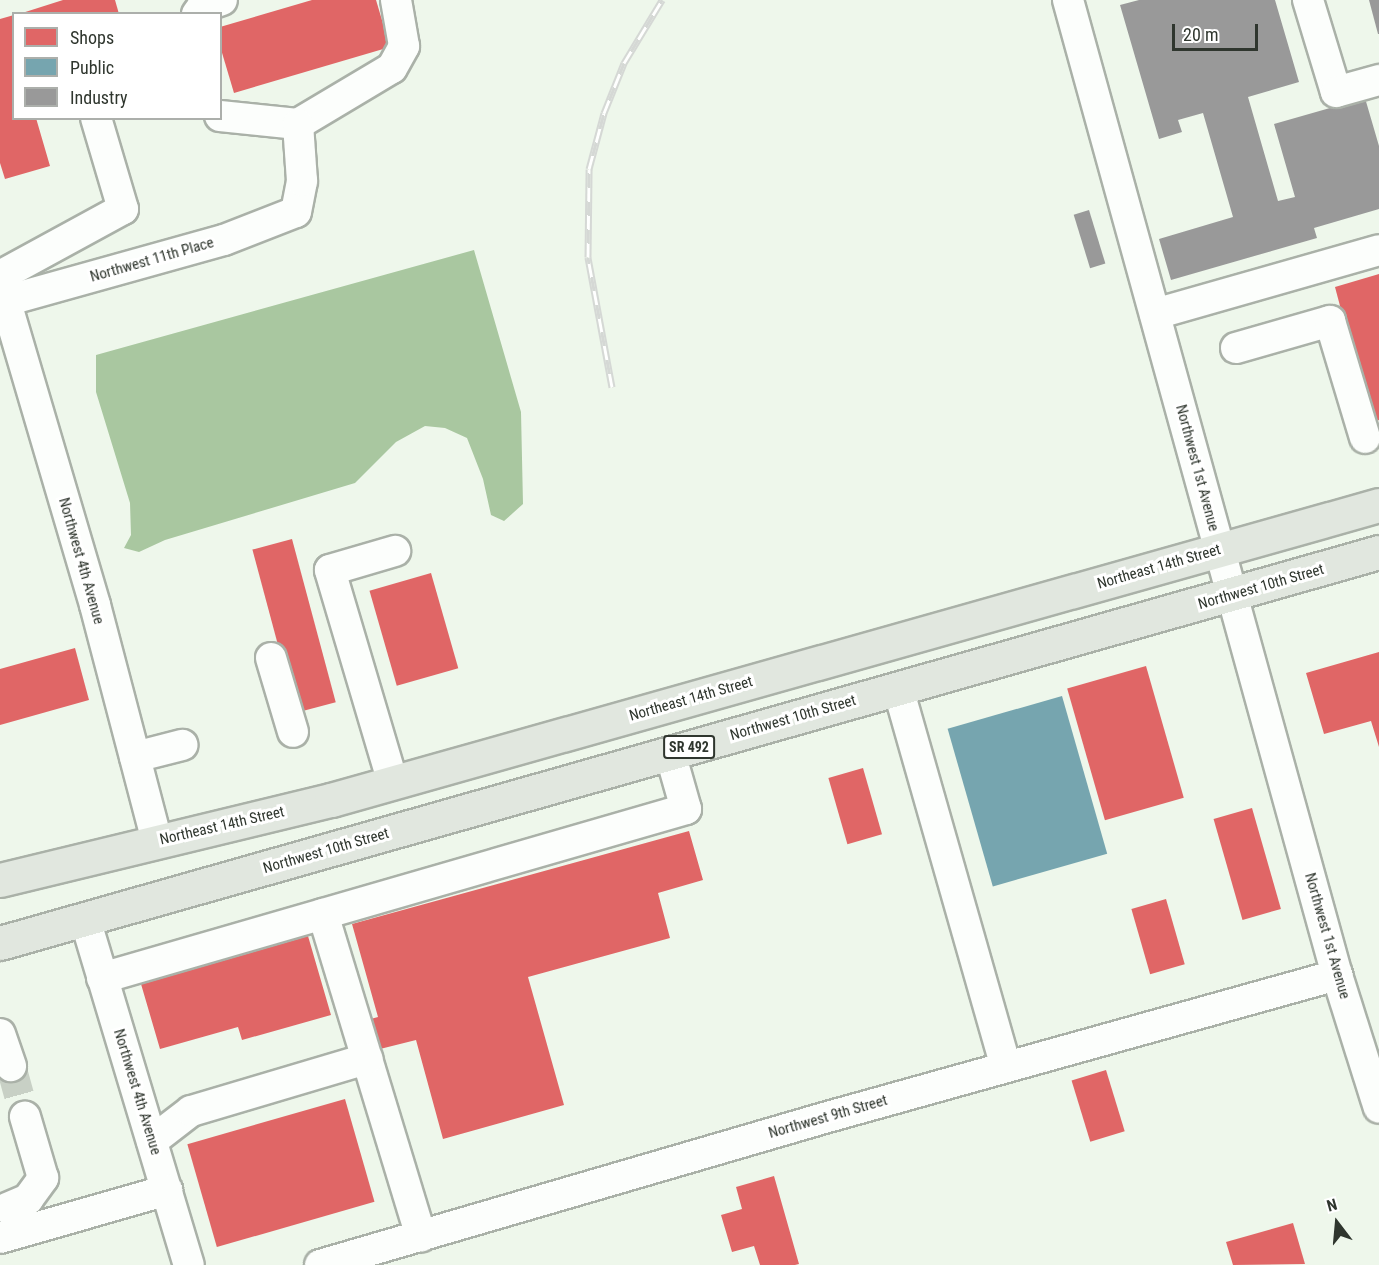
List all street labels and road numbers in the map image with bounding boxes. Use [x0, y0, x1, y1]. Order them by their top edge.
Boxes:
street label: Northwest 11th Place [88, 234, 216, 286]
street label: Northwest 1st Avenue [1171, 403, 1223, 533]
street label: Northwest 4th Avenue [54, 496, 108, 626]
street label: Northeast 14th Street [1095, 541, 1223, 593]
street label: Northwest 10th Street [1196, 560, 1326, 614]
street label: Northeast 14th Street [627, 673, 755, 725]
street label: Northwest 10th Street [728, 691, 858, 745]
road number: SR 492 [662, 736, 716, 758]
street label: Northeast 14th Street [158, 803, 286, 849]
street label: Northwest 10th Street [261, 824, 391, 878]
street label: Northwest 1st Avenue [1300, 871, 1354, 1001]
street label: Northwest 4th Avenue [109, 1027, 165, 1157]
street label: Northwest 9th Street [767, 1091, 889, 1143]

